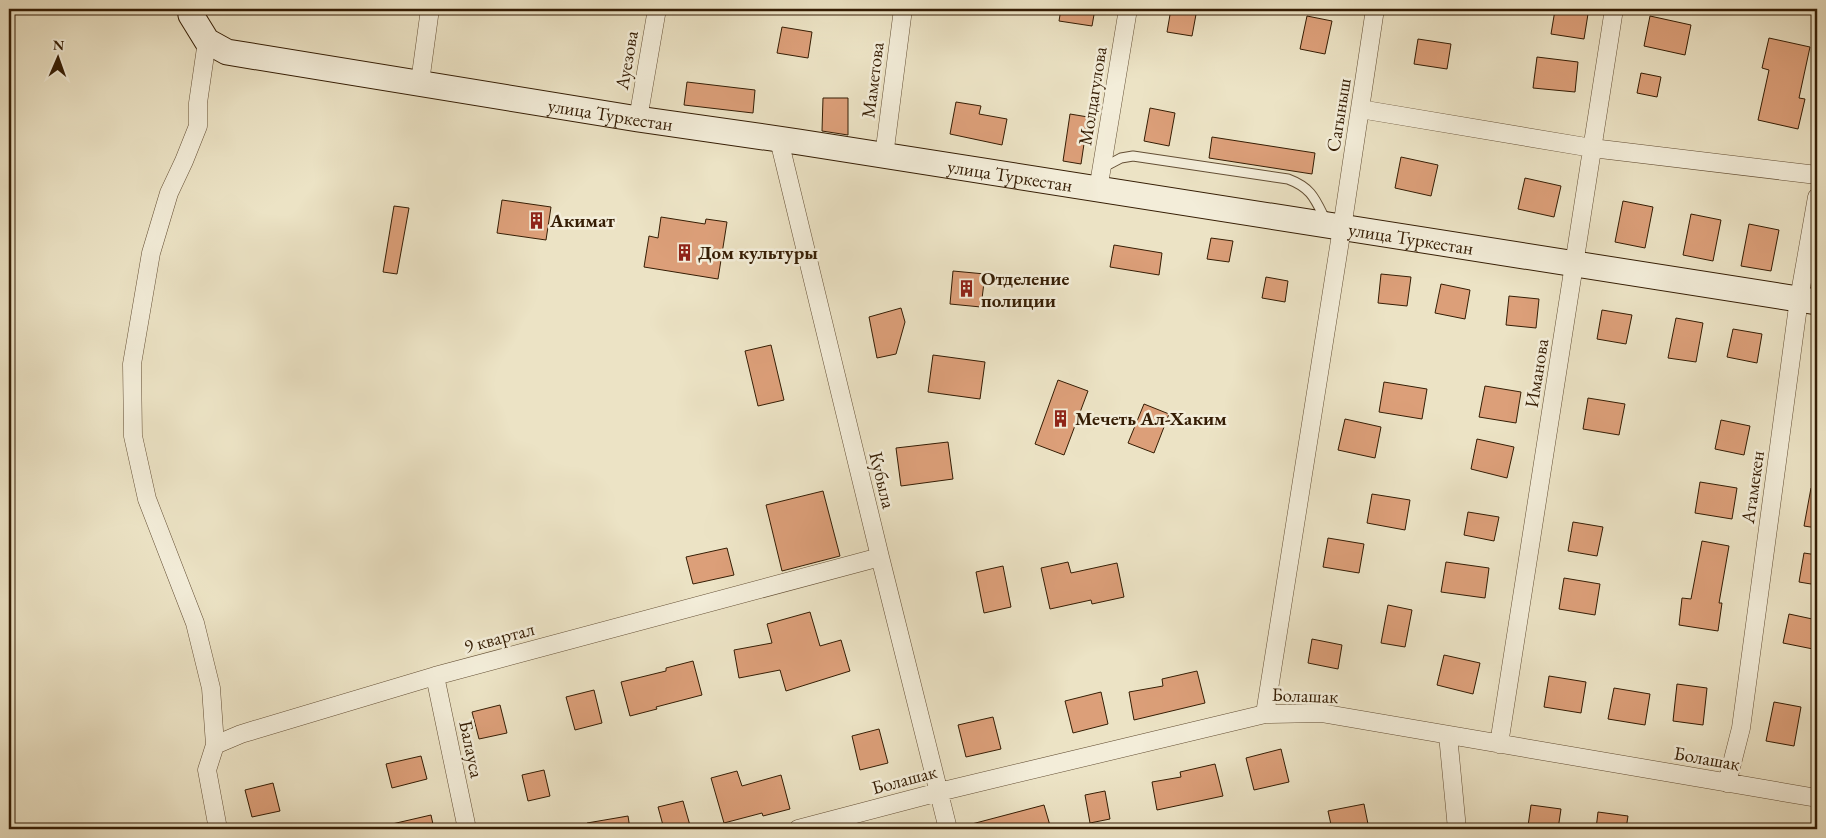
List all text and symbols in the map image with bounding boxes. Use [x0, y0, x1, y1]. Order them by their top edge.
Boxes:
street label: Ауезова [609, 28, 644, 92]
north arrow [32, 32, 82, 82]
text: N [52, 36, 65, 54]
street label: Маметова [855, 40, 890, 120]
street label: Молдагулова [1072, 44, 1113, 147]
street label: Сагыныш [1320, 77, 1357, 154]
street label: улица Туркестан [546, 93, 675, 137]
street label: улица Туркестан [946, 153, 1074, 198]
place label: Акимат [549, 208, 615, 233]
building icon: Акимат [526, 210, 546, 230]
street label: улица Туркестан [1347, 217, 1475, 261]
place label: Дом культуры [698, 240, 818, 265]
building icon: Дом культуры [674, 242, 694, 262]
place label: Отделение полиции [981, 266, 1069, 313]
building icon: Отделение полиции [957, 279, 977, 299]
street label: Иманова [1519, 336, 1554, 409]
place label: Мечеть Ал-Хаким [1075, 406, 1227, 431]
building icon: Мечеть Ал-Хаким [1051, 408, 1071, 428]
street label: Кубыла [863, 449, 902, 511]
street label: Атамекен [1735, 449, 1770, 526]
street label: 9 квартал [461, 616, 537, 659]
street label: Болашак [1271, 682, 1339, 709]
street label: Балауса [453, 718, 490, 781]
street label: Болашак [1672, 740, 1742, 777]
street label: Болашак [869, 759, 940, 800]

